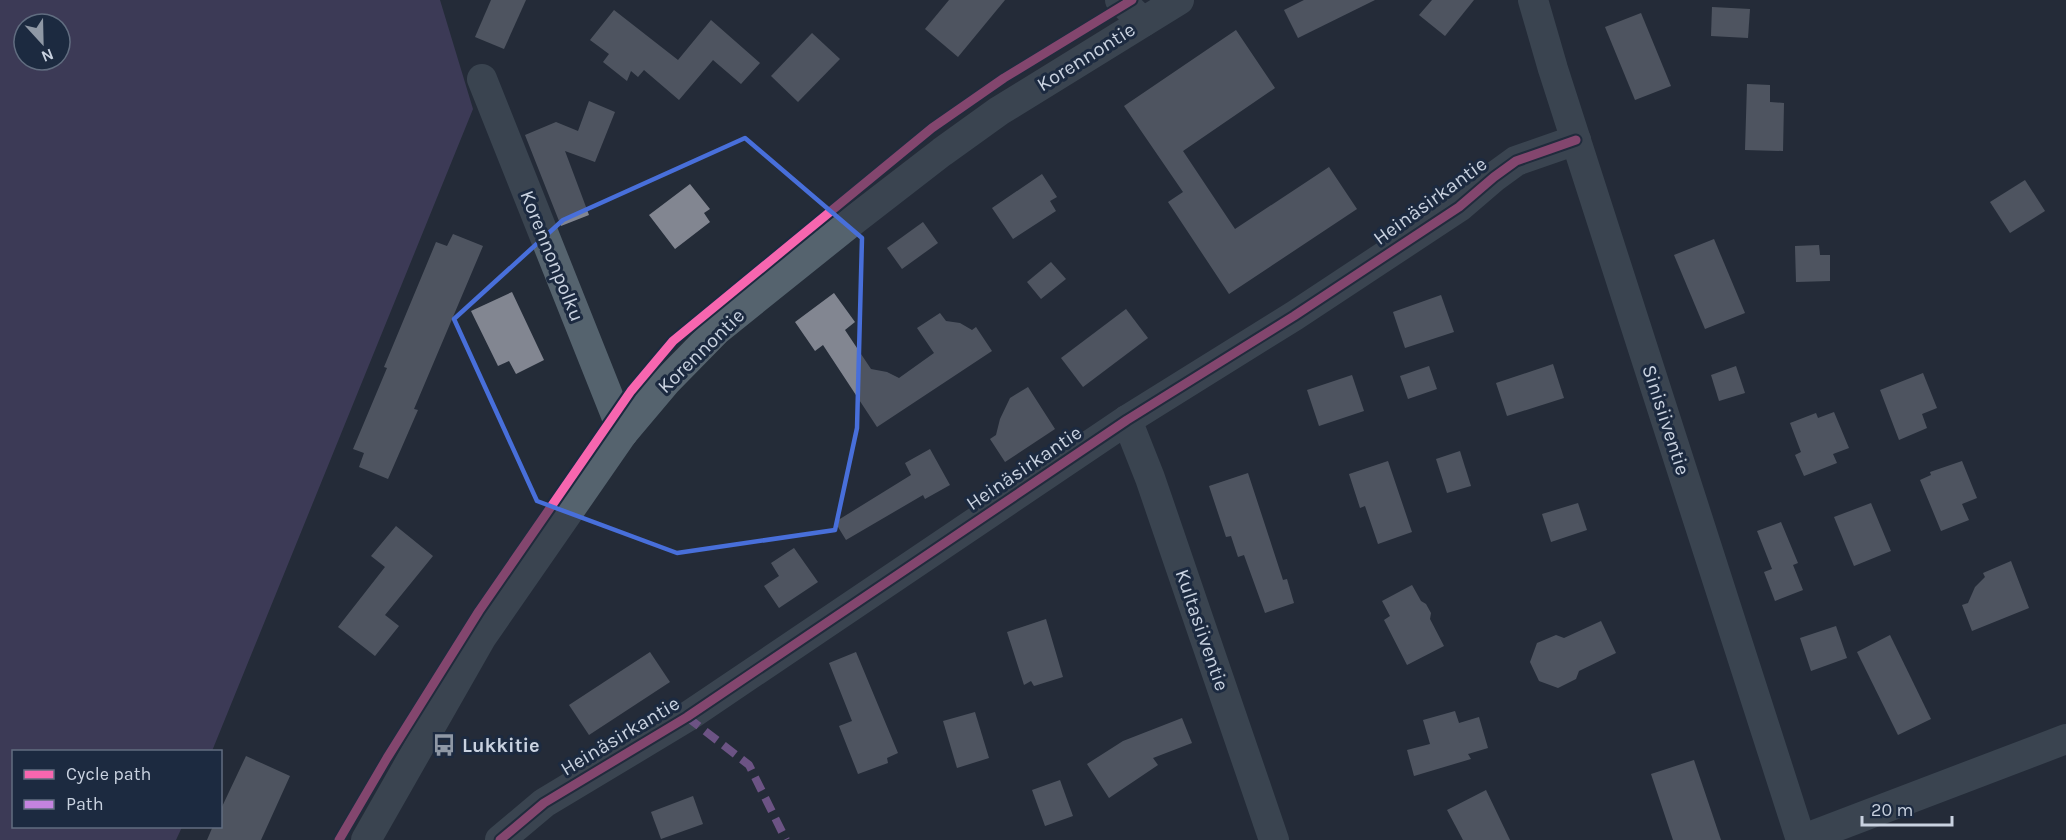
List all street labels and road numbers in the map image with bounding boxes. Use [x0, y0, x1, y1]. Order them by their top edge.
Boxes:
street label: Korennontie [1033, 18, 1139, 96]
street label: Heinäsirkantie [1369, 152, 1491, 250]
street label: Korennonpolku [515, 187, 589, 325]
street label: Korennontie [653, 304, 749, 398]
street label: Sinisiiventie [1637, 362, 1695, 478]
street label: Heinäsirkantie [962, 421, 1086, 515]
street label: Kultasiiventie [1170, 566, 1234, 694]
street label: Heinäsirkantie [556, 692, 684, 780]

